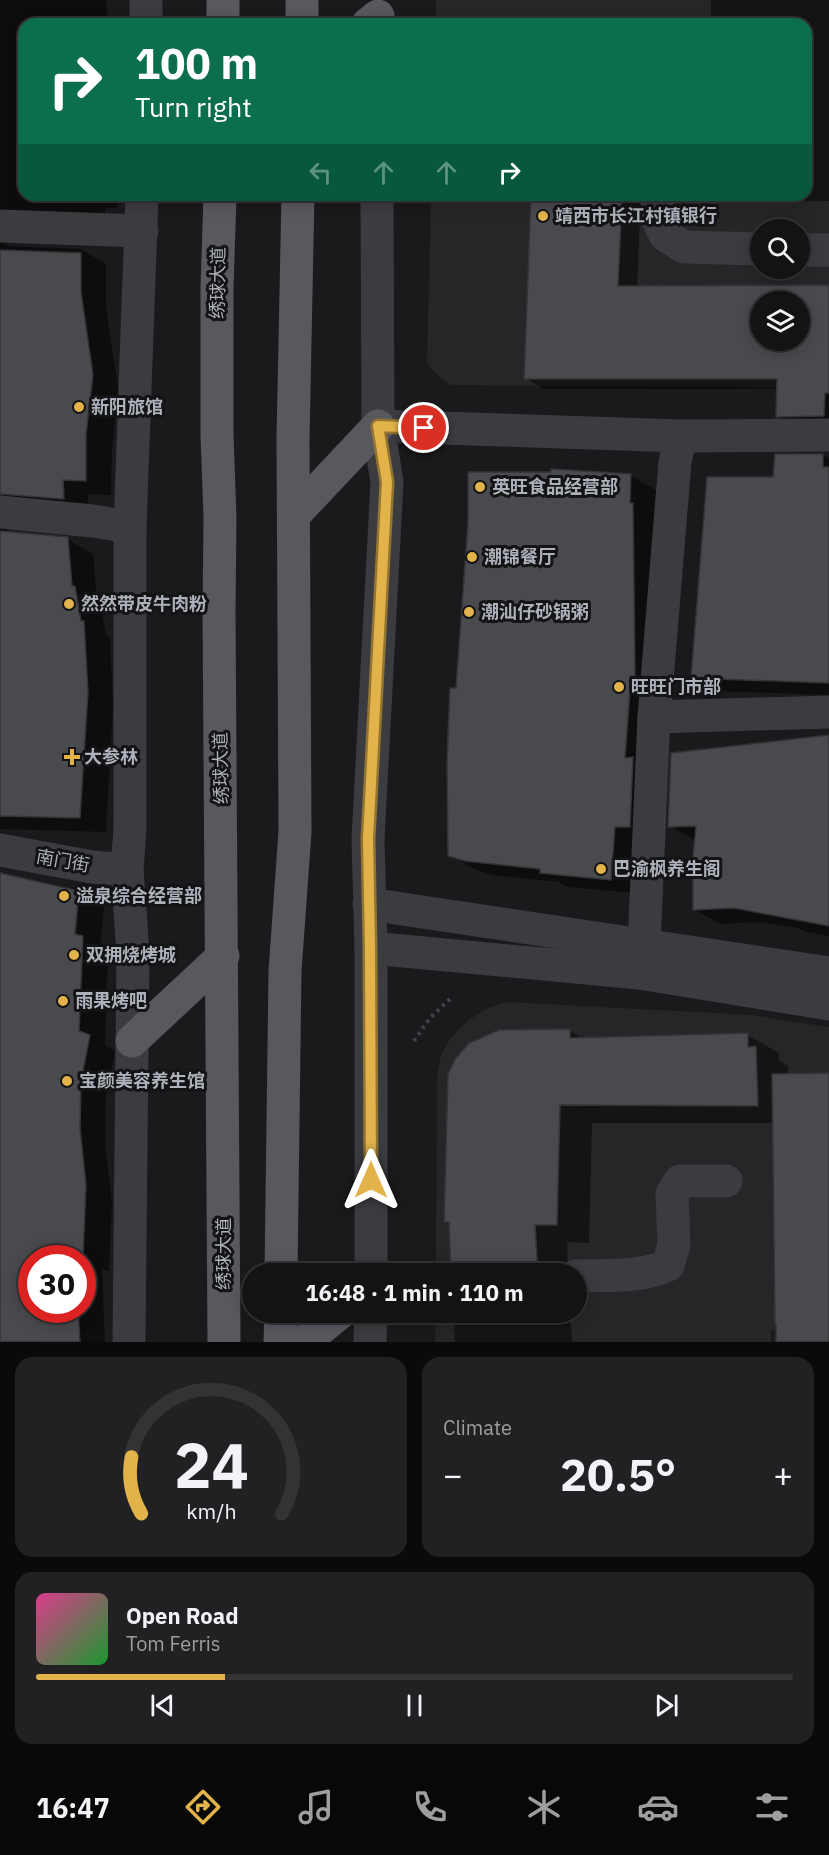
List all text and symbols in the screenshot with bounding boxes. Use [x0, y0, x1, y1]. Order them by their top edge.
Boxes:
text: 100 m [135, 36, 258, 91]
icon: right [36, 42, 114, 120]
text: Turn right [135, 89, 252, 124]
icon: left [304, 156, 337, 189]
icon: ahead [367, 156, 400, 189]
icon: ahead [430, 156, 463, 189]
icon: right [493, 156, 526, 189]
place label: 靖西市长江村镇银行 [555, 204, 717, 227]
marker: 靖西市长江村镇银行 [536, 209, 550, 223]
map controls [750, 219, 810, 351]
button: search [750, 219, 810, 279]
street label: 绣球大道 [205, 247, 230, 319]
button: layers [750, 291, 810, 351]
place label: 新阳旅馆 [91, 395, 163, 418]
marker: 新阳旅馆 [72, 400, 86, 414]
pin [398, 402, 449, 453]
icon: arrive [407, 411, 440, 444]
place label: 英旺食品经营部 [492, 475, 618, 498]
marker: 英旺食品经营部 [473, 480, 487, 494]
place label: 潮锦餐厅 [484, 545, 556, 568]
marker: 潮锦餐厅 [465, 550, 479, 564]
place label: 然然带皮牛肉粉 [81, 592, 207, 615]
marker: 然然带皮牛肉粉 [62, 597, 76, 611]
place label: 潮汕仔砂锅粥 [481, 600, 589, 623]
marker: 潮汕仔砂锅粥 [462, 605, 476, 619]
place label: 旺旺门市部 [631, 675, 721, 698]
marker: 旺旺门市部 [612, 680, 626, 694]
street label: 绣球大道 [208, 732, 233, 804]
place label: 大参林 [84, 745, 138, 768]
marker: 大参林 [65, 750, 79, 764]
street label: 南门街 [35, 844, 92, 877]
place label: 巴渝枫养生阁 [613, 857, 721, 880]
marker: 巴渝枫养生阁 [594, 862, 608, 876]
place label: 溢泉综合经营部 [76, 884, 202, 907]
marker: 溢泉综合经营部 [57, 889, 71, 903]
place label: 双拥烧烤城 [86, 943, 176, 966]
marker: 双拥烧烤城 [67, 948, 81, 962]
place label: 雨果烤吧 [75, 989, 147, 1012]
marker: 雨果烤吧 [56, 994, 70, 1008]
place label: 宝颜美容养生馆 [79, 1069, 205, 1092]
marker: 宝颜美容养生馆 [60, 1074, 74, 1088]
position arrow [339, 1148, 403, 1212]
street label: 绣球大道 [212, 1218, 235, 1290]
speed limit sign: 30 [18, 1245, 96, 1323]
text: 16:48 · 1 min · 110 m [305, 1278, 524, 1307]
text: Climate [443, 1414, 512, 1441]
text: 24 [174, 1424, 248, 1505]
text: 20.5° [560, 1445, 676, 1503]
text: − [443, 1453, 463, 1496]
text: + [773, 1453, 793, 1496]
text: km/h [186, 1497, 236, 1525]
text: Open Road [126, 1601, 239, 1630]
text: Tom Ferris [126, 1630, 221, 1657]
icon: previous [146, 1689, 179, 1722]
icon: pause [398, 1689, 431, 1722]
icon: next [650, 1689, 683, 1722]
icon: directions [182, 1786, 224, 1828]
icon: music [295, 1786, 337, 1828]
icon: phone [409, 1786, 451, 1828]
icon: climate [523, 1786, 565, 1828]
icon: car [637, 1786, 679, 1828]
icon: filters [751, 1786, 793, 1828]
text: 16:47 [36, 1790, 110, 1825]

